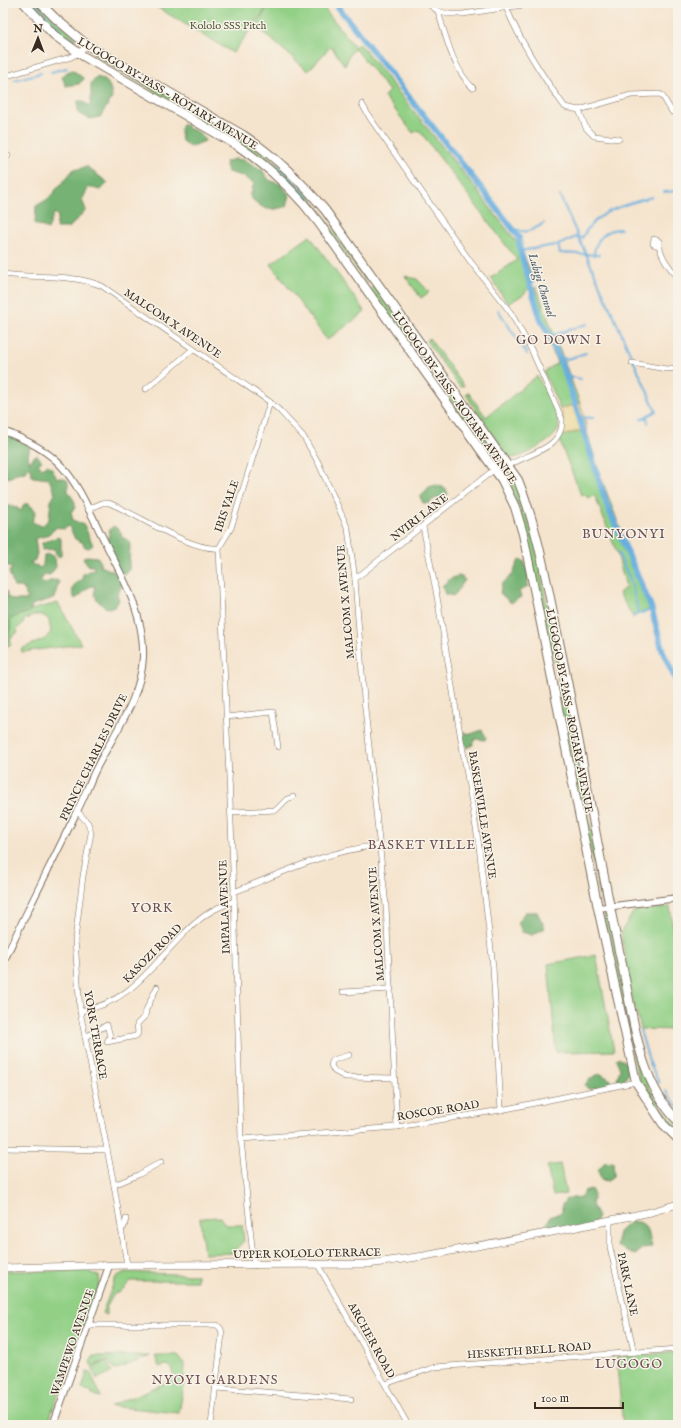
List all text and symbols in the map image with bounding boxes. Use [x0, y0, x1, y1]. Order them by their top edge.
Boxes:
north arrow [18, 18, 58, 58]
park label: Kololo SSS Pitch [190, 19, 267, 33]
text: N [32, 22, 44, 36]
street label: LUGOGO BY-PASS - ROTARY AVENUE [75, 34, 260, 154]
water label: Lubigi Channel [523, 250, 559, 321]
street label: MALCOM X AVENUE [121, 286, 224, 362]
street label: LUGOGO BY-PASS - ROTARY AVENUE [389, 308, 520, 487]
district label: GO DOWN I [516, 332, 602, 349]
street label: IBIS VALE [211, 478, 243, 534]
street label: NVIRI LANE [388, 491, 452, 545]
district label: BUNYONYI [582, 526, 666, 543]
street label: MALCOM X AVENUE [334, 544, 358, 660]
street label: LUGOGO BY-PASS - ROTARY AVENUE [542, 608, 596, 815]
street label: PRINCE CHARLES DRIVE [57, 691, 131, 823]
street label: BASKERVILLE AVENUE [465, 750, 499, 881]
district label: BASKET VILLE [368, 837, 476, 854]
street label: IMPALA AVENUE [216, 859, 234, 954]
street label: MALCOM X AVENUE [366, 866, 388, 982]
district label: YORK [131, 900, 173, 917]
street label: KASOZI ROAD [120, 921, 185, 986]
street label: YORK TERRACE [80, 990, 110, 1081]
street label: ROSCOE ROAD [396, 1098, 480, 1124]
street label: UPPER KOLOLO TERRACE [233, 1246, 382, 1262]
street label: PARK LANE [613, 1251, 641, 1318]
street label: WAMPEWO AVENUE [48, 1287, 98, 1397]
street label: ARCHER ROAD [344, 1299, 398, 1381]
street label: HESKETH BELL ROAD [467, 1340, 592, 1362]
district label: LUGOGO [595, 1356, 663, 1373]
district label: NYOYI GARDENS [152, 1372, 278, 1389]
scale bar [535, 1384, 623, 1410]
text: 100 m [541, 1391, 569, 1406]

